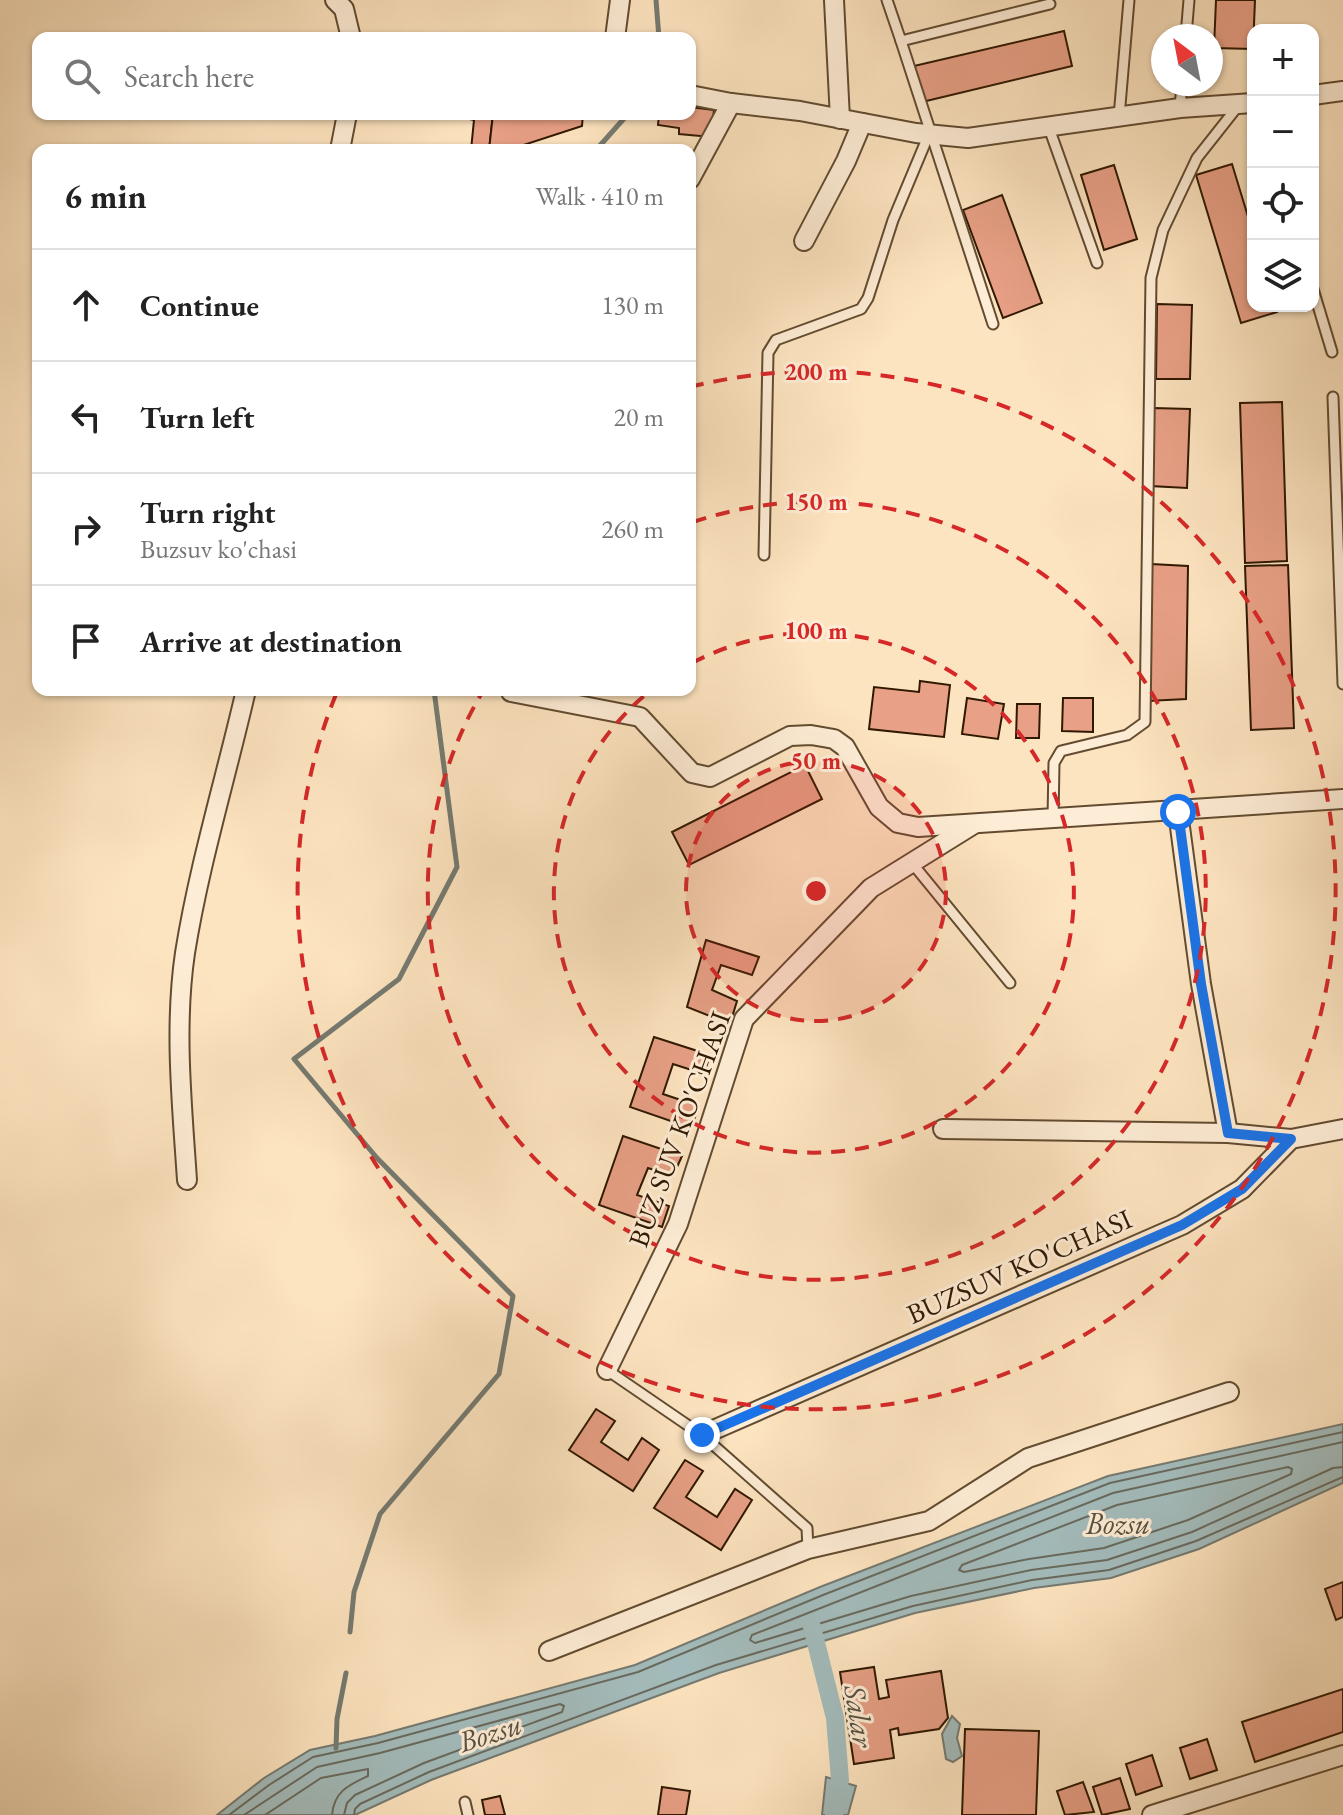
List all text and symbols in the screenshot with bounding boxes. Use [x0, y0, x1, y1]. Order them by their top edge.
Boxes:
north arrow [1151, 24, 1223, 96]
map controls [1247, 24, 1319, 312]
button: + [1247, 24, 1319, 96]
search box [32, 32, 696, 120]
icon: search [60, 54, 104, 98]
text: Search here [124, 57, 254, 96]
button: − [1247, 96, 1319, 168]
button: locate [1247, 168, 1319, 240]
text: 6 min [64, 174, 147, 218]
text: Walk · 410 m [536, 179, 664, 213]
button: layers [1247, 240, 1319, 312]
icon: ahead [64, 283, 108, 327]
text: Continue [140, 286, 259, 325]
text: 130 m [601, 288, 664, 322]
text: 200 m [784, 356, 848, 387]
icon: left [64, 395, 108, 439]
text: Turn left [140, 398, 254, 437]
text: 20 m [614, 400, 664, 434]
text: 150 m [784, 486, 848, 517]
text: Turn right [140, 493, 276, 532]
icon: right [64, 507, 108, 551]
text: 260 m [601, 512, 664, 546]
text: Buzsuv ko'chasi [140, 532, 297, 566]
text: 100 m [784, 615, 848, 646]
icon: arrive [64, 619, 108, 663]
text: Arrive at destination [140, 622, 402, 661]
text: 50 m [791, 745, 841, 776]
route start [1160, 794, 1196, 830]
centre of rings [802, 877, 830, 905]
street label: BUZ SUV KO'CHASI [620, 1006, 739, 1252]
street label: BUZSUV KO'CHASI [901, 1200, 1138, 1332]
route end [684, 1417, 720, 1453]
water label: Bozsu [1085, 1504, 1150, 1543]
water label: Salar [835, 1681, 884, 1751]
water label: Bozsu [452, 1704, 526, 1761]

